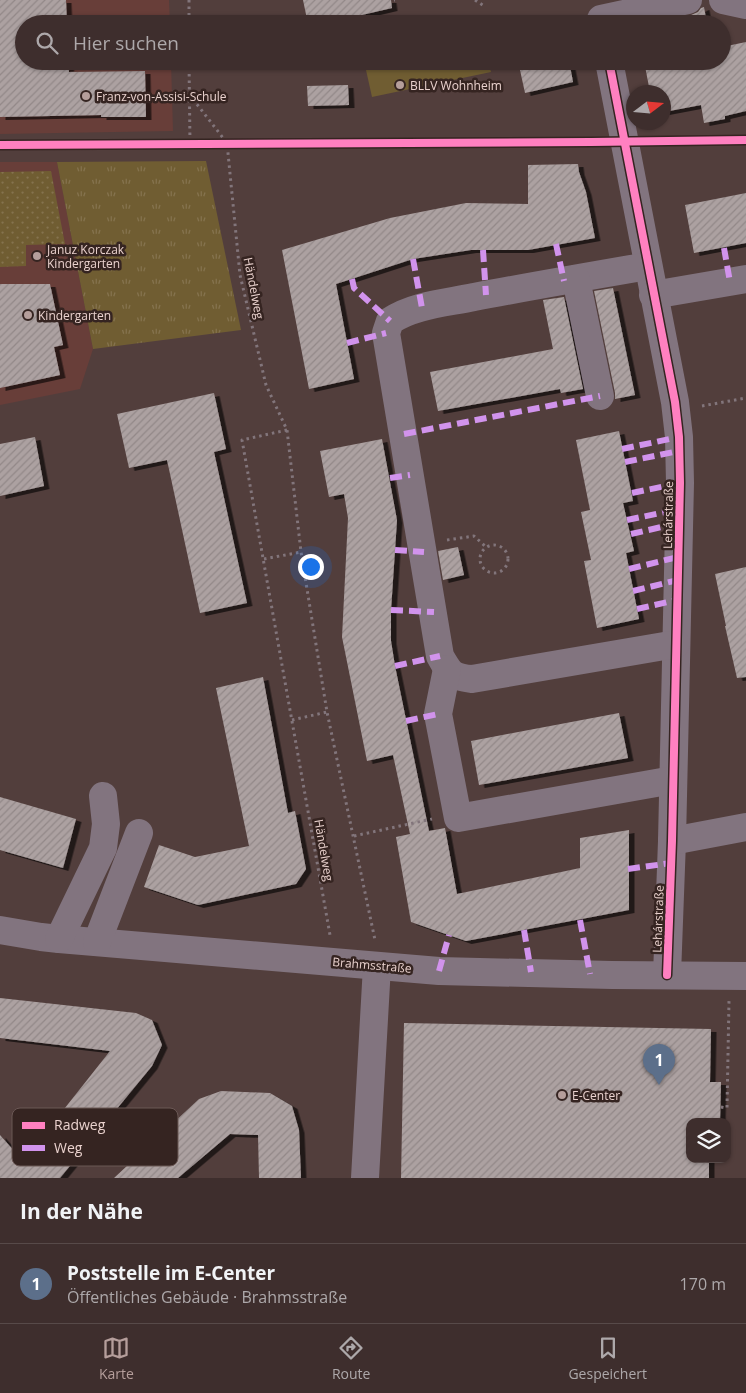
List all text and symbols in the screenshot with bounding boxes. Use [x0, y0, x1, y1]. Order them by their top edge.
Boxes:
search box [15, 15, 731, 70]
icon: search [33, 29, 61, 57]
text: Hier suchen [73, 30, 179, 56]
place label: BLLV Wohnheim [410, 77, 502, 94]
marker: BLLV Wohnheim [394, 79, 406, 91]
north arrow [626, 85, 671, 130]
place label: Franz-von-Assisi-Schule [96, 88, 227, 105]
marker: Franz-von-Assisi-Schule [80, 90, 92, 102]
place label: Januz Korczak Kindergarten [46, 241, 125, 272]
marker: Januz Korczak Kindergarten [31, 250, 43, 262]
street label: Händelweg [240, 256, 268, 321]
place label: Kindergarten [38, 307, 111, 324]
marker: Kindergarten [22, 309, 34, 321]
street label: Lehárstraße [659, 481, 677, 549]
your location [298, 554, 324, 580]
street label: Händelweg [310, 818, 338, 883]
street label: Lehárstraße [648, 885, 668, 953]
street label: Brahmsstraße [332, 953, 412, 977]
pin: 1 [643, 1044, 675, 1085]
place label: E-Center [572, 1087, 620, 1104]
marker: E-Center [556, 1089, 568, 1101]
legend [12, 1108, 178, 1166]
text: Radweg [54, 1115, 106, 1134]
map controls [686, 1118, 731, 1163]
button: layers [686, 1118, 731, 1163]
text: Weg [54, 1138, 83, 1157]
text: In der Nähe [20, 1197, 143, 1225]
text: Poststelle im E-Center [67, 1260, 275, 1286]
text: 1 [31, 1273, 41, 1295]
text: 170 m [680, 1273, 726, 1295]
text: Öffentliches Gebäude · Brahmsstraße [67, 1286, 347, 1308]
tab: Karte [99, 1334, 134, 1383]
tab: Route [332, 1334, 370, 1383]
tab: Gespeichert [568, 1334, 647, 1383]

